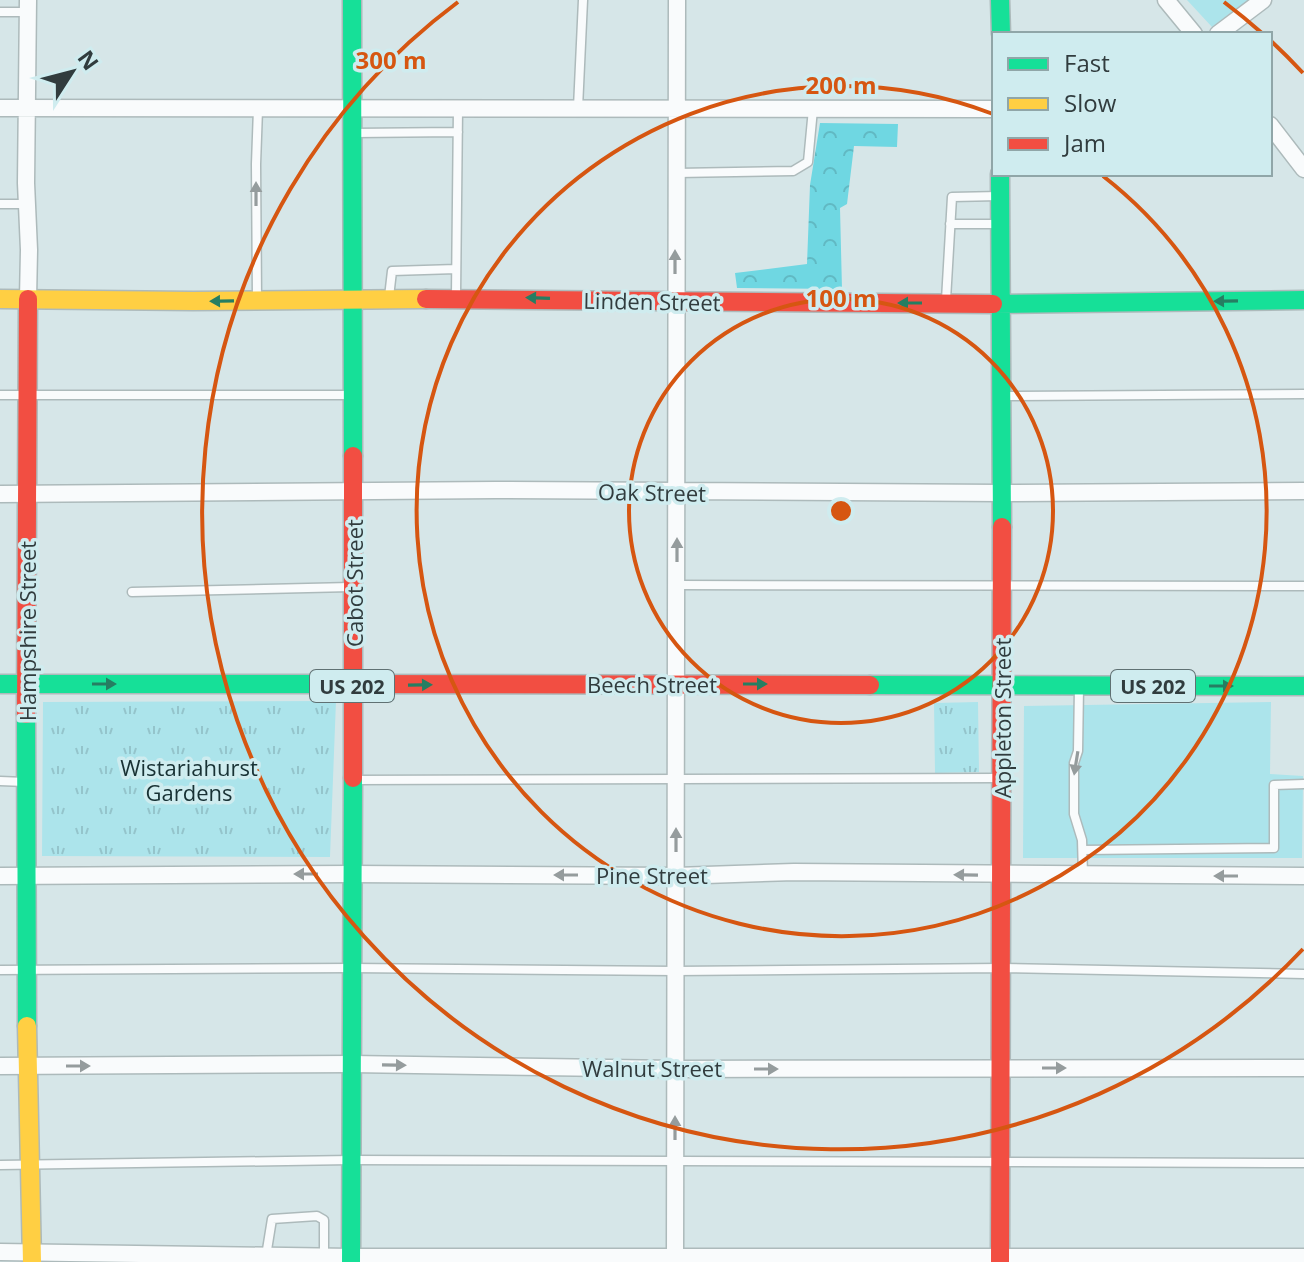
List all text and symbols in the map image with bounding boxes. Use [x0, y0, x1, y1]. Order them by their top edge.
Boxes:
north arrow [32, 32, 112, 112]
legend [992, 32, 1272, 176]
text: 300 m [356, 43, 426, 76]
text: N [72, 44, 106, 76]
text: Fast [1064, 46, 1110, 79]
text: 200 m [806, 68, 876, 101]
text: Slow [1064, 86, 1117, 119]
text: Jam [1062, 126, 1106, 159]
one-way arrow [250, 181, 262, 206]
one-way arrow [669, 249, 681, 274]
text: 100 m [806, 281, 876, 314]
street label: Linden Street [583, 285, 721, 317]
one-way arrow [525, 292, 550, 305]
one-way arrow [209, 294, 234, 307]
one-way arrow [1213, 295, 1238, 307]
one-way arrow [897, 297, 922, 309]
street label: Oak Street [598, 476, 706, 508]
centre of rings [827, 497, 855, 525]
street label: Cabot Street [339, 519, 369, 647]
one-way arrow [671, 537, 683, 562]
street label: Hampshire Street [12, 541, 42, 721]
street label: Appleton Street [987, 638, 1017, 798]
street label: Beech Street [587, 669, 717, 699]
road number: US 202 [310, 670, 394, 702]
road number: US 202 [1111, 670, 1195, 702]
one-way arrow [92, 678, 117, 690]
one-way arrow [743, 678, 768, 690]
one-way arrow [408, 679, 433, 691]
one-way arrow [1209, 680, 1234, 692]
one-way arrow [1069, 751, 1082, 776]
park label: Wistariahurst Gardens [120, 752, 258, 807]
one-way arrow [670, 827, 682, 852]
street label: Pine Street [596, 860, 708, 890]
one-way arrow [293, 868, 318, 880]
one-way arrow [553, 869, 578, 881]
one-way arrow [953, 869, 978, 881]
one-way arrow [1213, 870, 1238, 882]
street label: Walnut Street [582, 1053, 722, 1083]
one-way arrow [382, 1059, 407, 1071]
one-way arrow [66, 1060, 91, 1072]
one-way arrow [1042, 1062, 1067, 1074]
one-way arrow [754, 1063, 779, 1075]
one-way arrow [669, 1115, 681, 1140]

